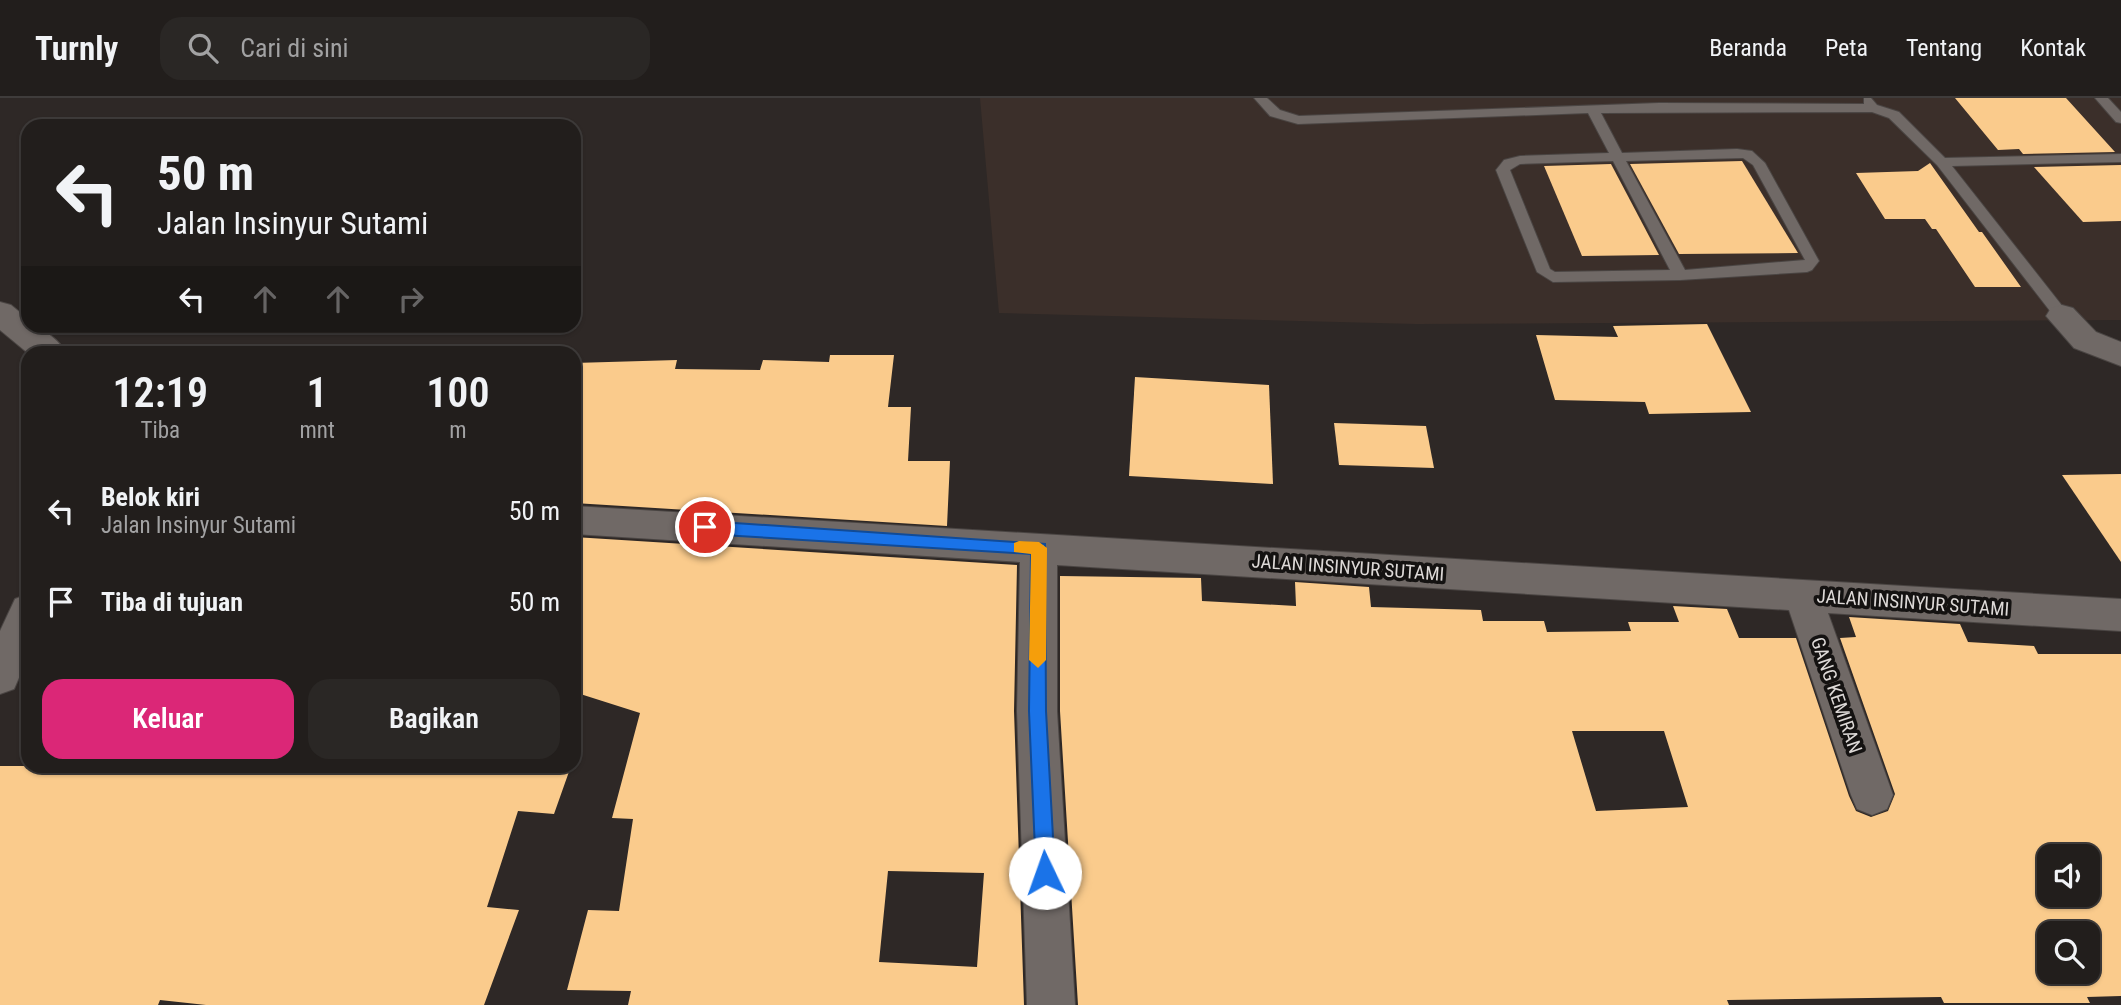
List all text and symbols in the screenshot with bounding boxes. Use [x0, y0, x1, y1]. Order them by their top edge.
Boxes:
search box [160, 17, 650, 80]
text: Turnly [35, 29, 118, 68]
icon: search [184, 29, 222, 67]
text: Cari di sini [240, 33, 349, 63]
text: Beranda [1709, 34, 1787, 62]
text: Peta [1825, 34, 1868, 62]
text: Tentang [1906, 34, 1982, 62]
text: Kontak [2020, 34, 2086, 62]
text: 50 m [157, 145, 254, 202]
icon: left [42, 147, 133, 238]
text: Jalan Insinyur Sutami [157, 204, 428, 242]
icon: left [173, 280, 211, 318]
icon: ahead [246, 280, 284, 318]
icon: ahead [319, 280, 357, 318]
icon: right [392, 280, 430, 318]
text: 12:19 [112, 368, 208, 417]
text: 1 [307, 368, 328, 417]
text: 100 [426, 368, 490, 417]
text: Tiba [140, 417, 180, 444]
text: mnt [299, 417, 335, 444]
text: m [449, 417, 467, 444]
text: Belok kiri [101, 482, 200, 512]
icon: left [42, 492, 80, 530]
text: 50 m [509, 496, 560, 526]
pin [675, 497, 735, 557]
icon: arrive [686, 508, 724, 546]
text: Jalan Insinyur Sutami [101, 512, 296, 539]
street label: JALAN INSINYUR SUTAMI [1251, 549, 1445, 586]
icon: arrive [42, 583, 80, 621]
street label: JALAN INSINYUR SUTAMI [1816, 584, 2010, 621]
text: Tiba di tujuan [101, 587, 243, 617]
text: 50 m [509, 587, 560, 617]
street label: GANG KEMIRAN [1806, 634, 1867, 756]
button: Keluar [42, 679, 294, 759]
button: Bagikan [308, 679, 560, 759]
position arrow [1008, 836, 1082, 910]
map controls [2037, 844, 2100, 984]
button: sound [2037, 844, 2100, 907]
button: search [2037, 921, 2100, 984]

